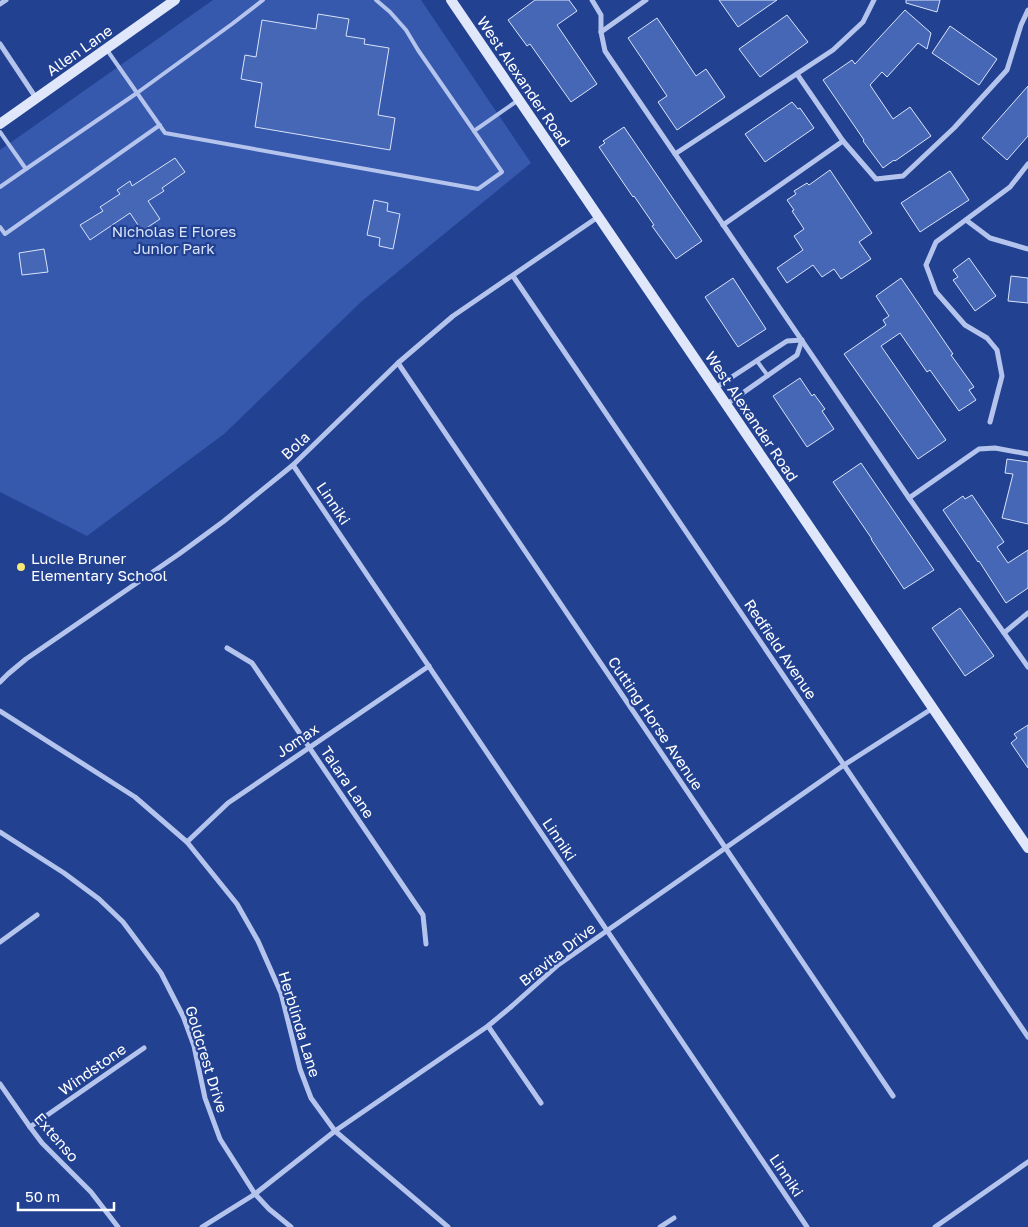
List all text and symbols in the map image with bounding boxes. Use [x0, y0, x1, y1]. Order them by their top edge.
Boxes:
street label: West Alexander Road [474, 13, 574, 149]
street label: Allen Lane [43, 21, 116, 79]
park label: Nicholas E Flores Junior Park [112, 222, 236, 257]
street label: West Alexander Road [702, 348, 802, 484]
street label: Bola [277, 427, 313, 463]
street label: Linniki [313, 478, 355, 528]
place label: Lucile Bruner Elementary School [31, 549, 167, 584]
marker: Lucile Bruner Elementary School [15, 561, 27, 573]
street label: Redfield Avenue [741, 596, 821, 703]
street label: Cutting Horse Avenue [605, 653, 708, 793]
street label: Jomax [272, 719, 322, 761]
street label: Talara Lane [317, 743, 379, 822]
street label: Linniki [539, 814, 581, 864]
street label: Bravita Drive [515, 918, 599, 989]
street label: Herblinda Lane [275, 969, 325, 1079]
street label: Goldcrest Drive [182, 1003, 232, 1115]
street label: Windstone [55, 1039, 129, 1099]
street label: Extenso [31, 1109, 83, 1165]
street label: Linniki [766, 1150, 808, 1200]
scale bar [18, 1180, 114, 1212]
text: 50 m [25, 1187, 60, 1205]

